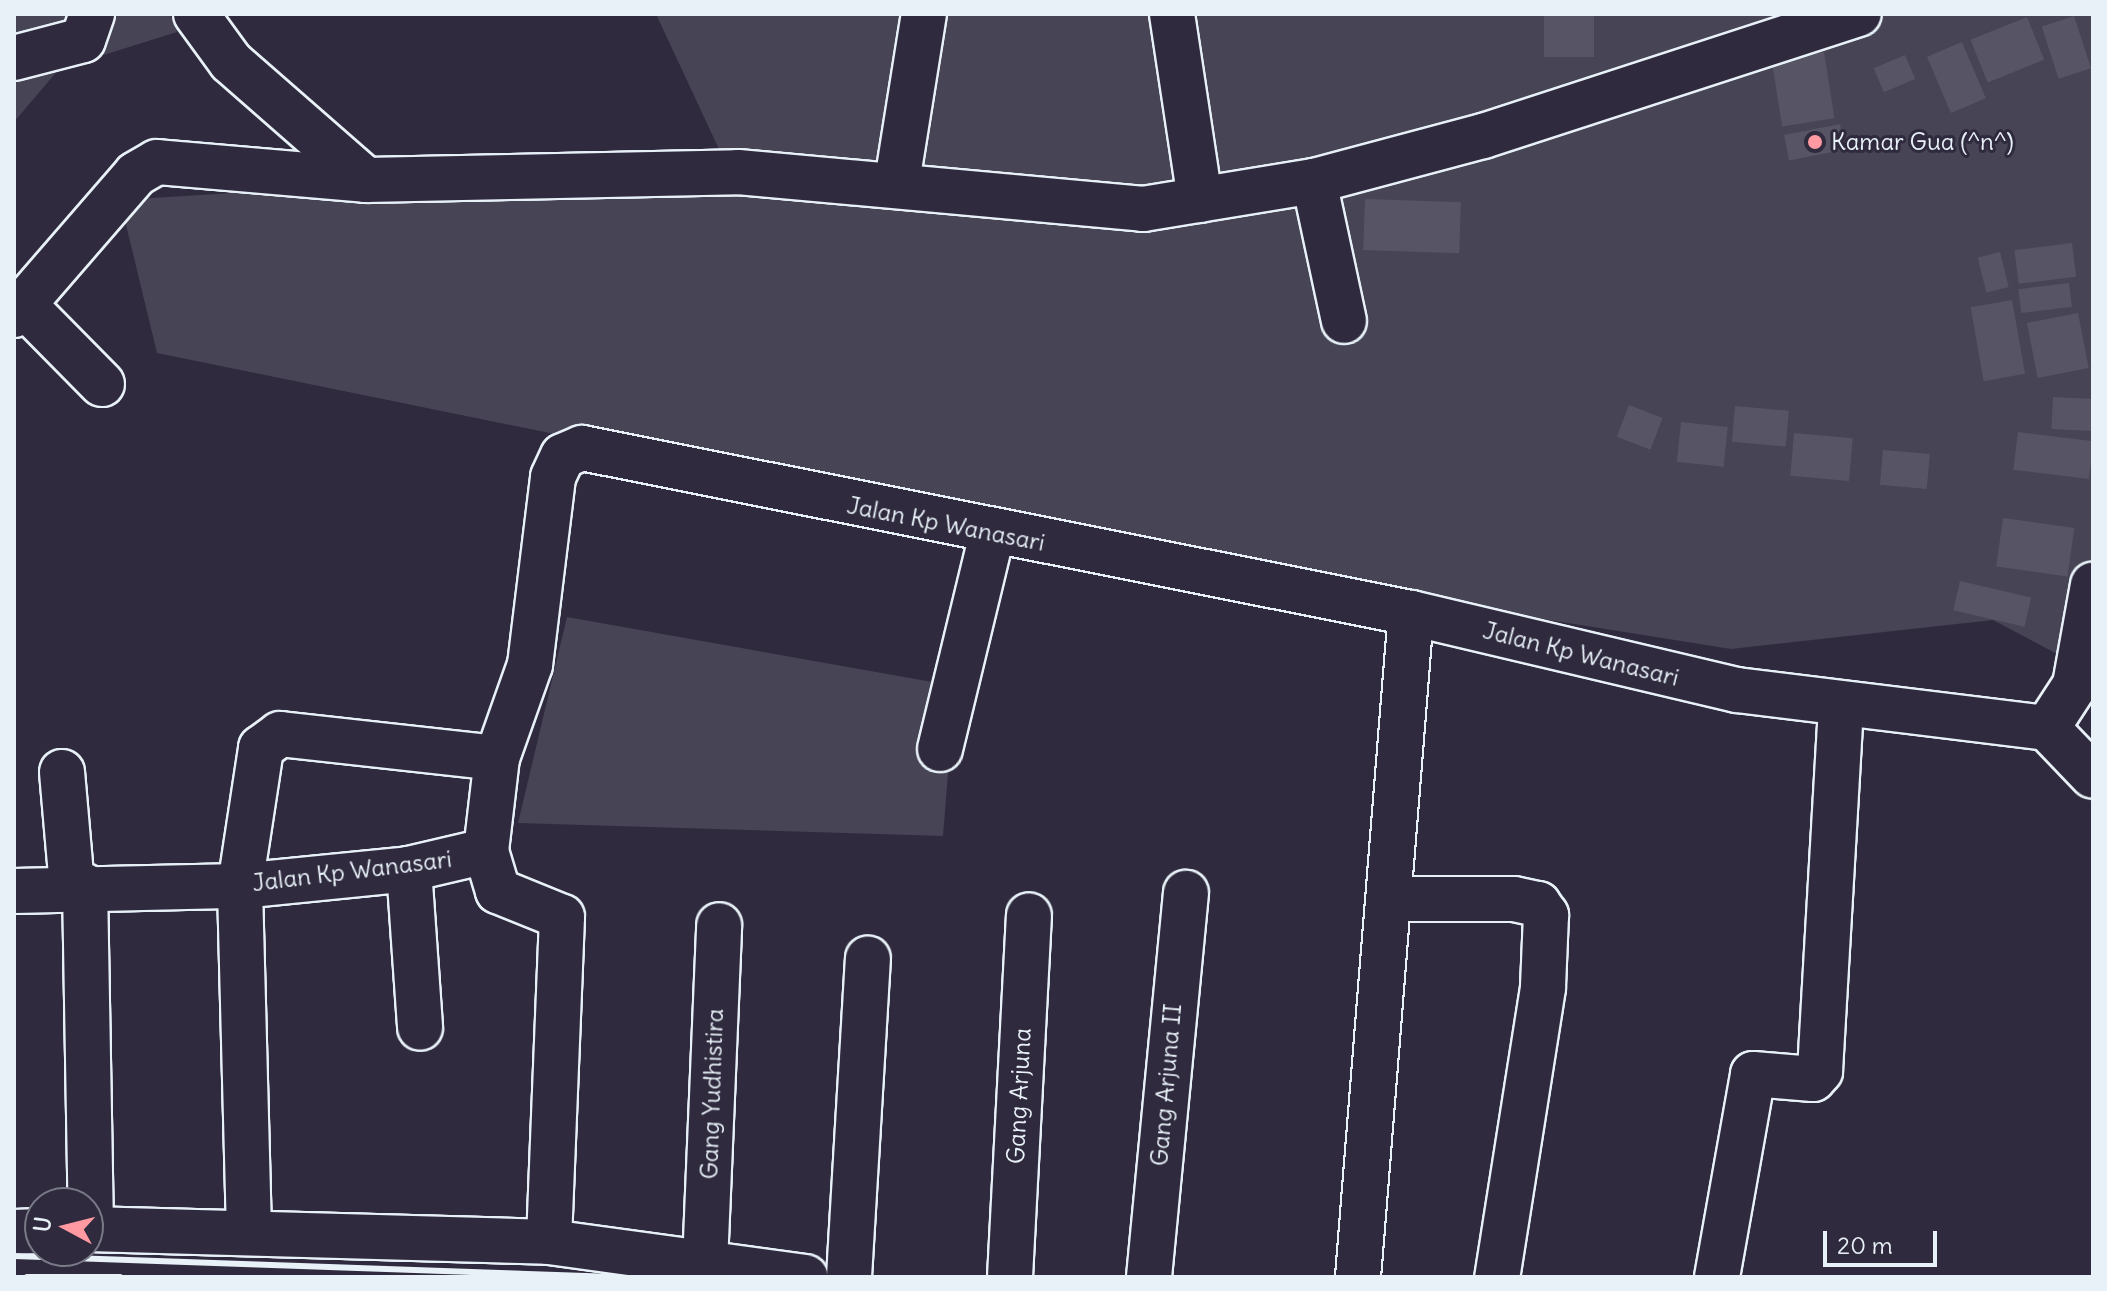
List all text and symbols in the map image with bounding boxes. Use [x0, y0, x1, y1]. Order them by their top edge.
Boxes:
place label: Kamar Gua (^n^) [1831, 128, 2014, 156]
marker: Kamar Gua (^n^) [1806, 133, 1824, 151]
street label: Jalan Kp Wanasari [845, 491, 1047, 557]
street label: Jalan Kp Wanasari [1480, 616, 1682, 692]
street label: Jalan Kp Wanasari [251, 844, 453, 898]
street label: Gang Arjuna II [1145, 1003, 1187, 1167]
street label: Gang Yudhistira [695, 1008, 729, 1180]
street label: Gang Arjuna [1001, 1027, 1037, 1165]
north arrow [24, 1187, 104, 1267]
text: U [27, 1215, 57, 1233]
scale bar [1827, 1215, 1941, 1265]
text: 20 m [1837, 1230, 1893, 1260]

